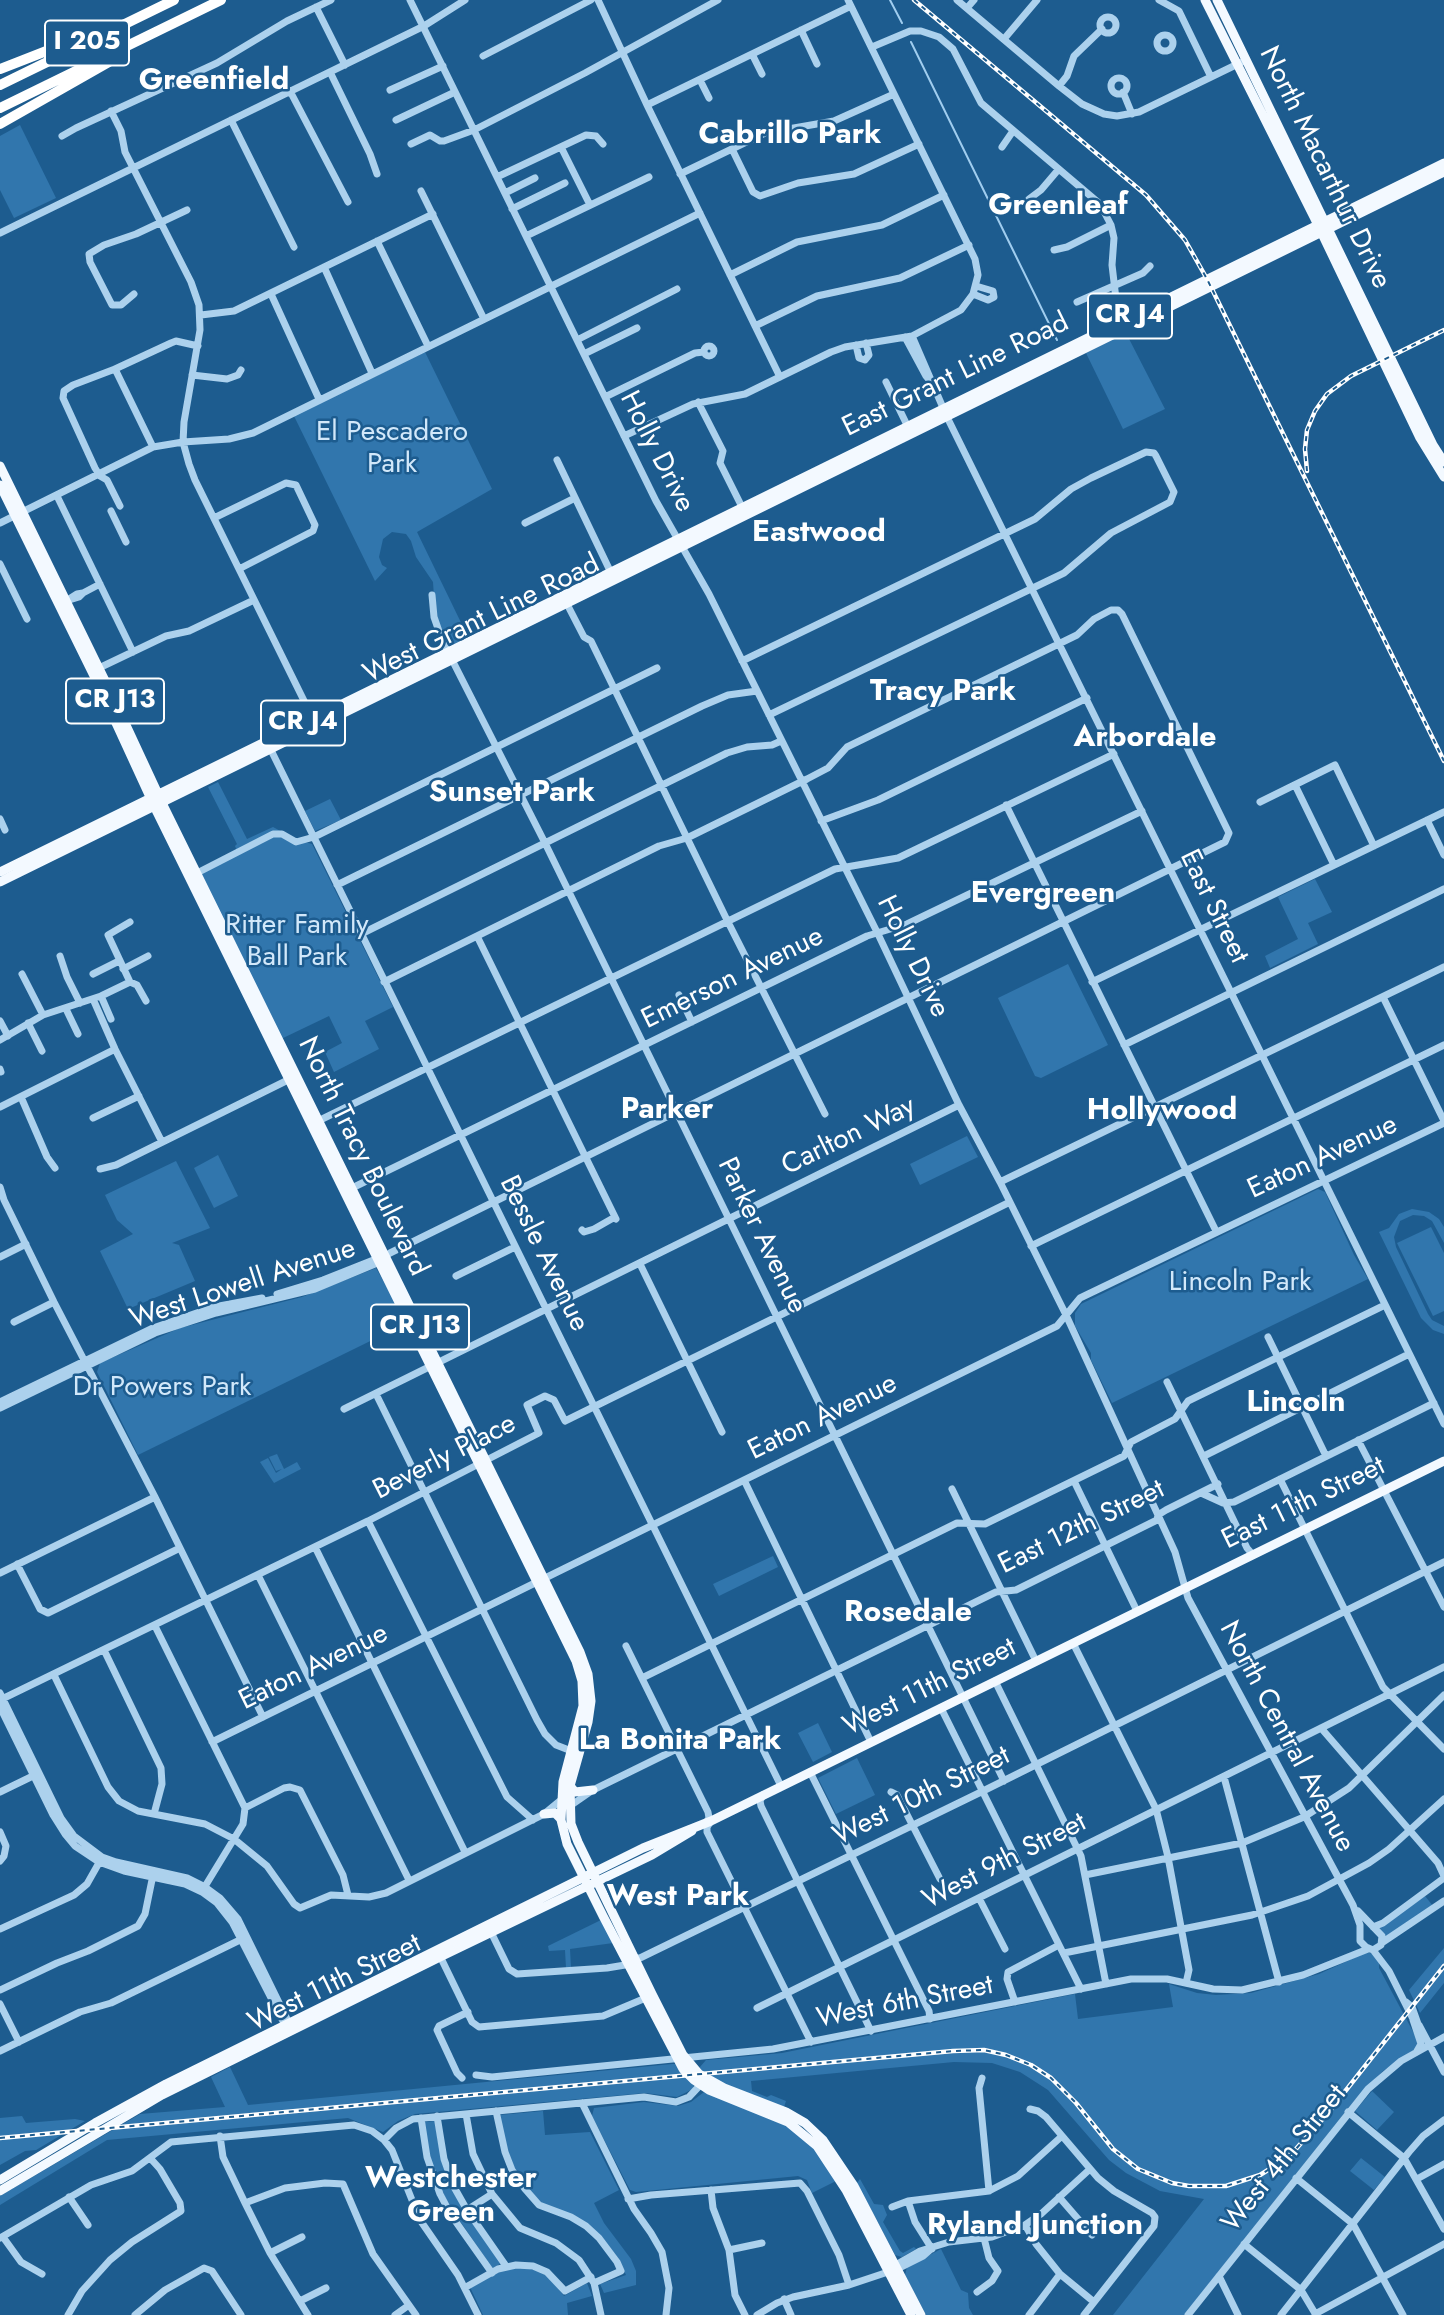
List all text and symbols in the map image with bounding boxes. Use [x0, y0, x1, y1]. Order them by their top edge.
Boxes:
road number: I 205 [45, 20, 129, 66]
street label: North Macarthur Drive [1251, 41, 1397, 295]
district label: Greenfield [139, 64, 289, 100]
district label: Cabrillo Park [699, 118, 881, 154]
district label: Greenleaf [988, 189, 1128, 225]
road number: CR J4 [1088, 294, 1172, 338]
street label: East Grant Line Road [837, 307, 1075, 445]
street label: Holly Drive [611, 386, 701, 518]
park label: El Pescadero Park [316, 416, 468, 482]
district label: Eastwood [752, 516, 886, 552]
street label: West Grant Line Road [358, 548, 606, 692]
district label: Tracy Park [870, 675, 1016, 711]
road number: CR J13 [66, 678, 164, 723]
road number: CR J4 [261, 701, 345, 746]
district label: Arbordale [1074, 721, 1216, 757]
district label: Sunset Park [429, 776, 595, 812]
street label: East Street [1171, 845, 1255, 969]
district label: Evergreen [971, 877, 1115, 913]
street label: Holly Drive [868, 891, 956, 1023]
park label: Ritter Family Ball Park [225, 909, 369, 975]
street label: Emerson Avenue [637, 920, 829, 1038]
street label: North Tracy Boulevard [290, 1032, 434, 1282]
street label: Carlton Way [777, 1090, 921, 1184]
district label: Parker [621, 1093, 713, 1129]
district label: Hollywood [1087, 1094, 1237, 1130]
street label: Eaton Avenue [1243, 1109, 1403, 1207]
street label: Parker Avenue [709, 1153, 813, 1319]
street label: Bessle Avenue [491, 1171, 595, 1337]
street label: West Lowell Avenue [126, 1233, 360, 1337]
park label: Lincoln Park [1169, 1266, 1311, 1300]
road number: CR J13 [371, 1304, 469, 1350]
street label: Eaton Avenue [743, 1368, 903, 1468]
park label: Dr Powers Park [73, 1371, 251, 1405]
district label: Lincoln [1246, 1386, 1346, 1422]
street label: Beverly Place [368, 1408, 522, 1508]
street label: East 11th Street [1217, 1450, 1391, 1558]
street label: East 12th Street [994, 1473, 1170, 1583]
district label: Rosedale [844, 1596, 972, 1632]
street label: North Central Avenue [1211, 1616, 1361, 1858]
street label: Eaton Avenue [234, 1618, 394, 1718]
street label: West 11th Street [838, 1632, 1022, 1744]
district label: La Bonita Park [579, 1724, 781, 1760]
street label: West 10th Street [828, 1740, 1016, 1854]
street label: West 9th Street [918, 1806, 1092, 1918]
district label: West Park [607, 1880, 749, 1916]
street label: West 11th Street [243, 1928, 427, 2040]
street label: West 6th Street [814, 1969, 996, 2037]
street label: West 4th Street [1216, 2079, 1354, 2239]
district label: Westchester Green [365, 2162, 537, 2232]
district label: Ryland Junction [927, 2209, 1143, 2245]

